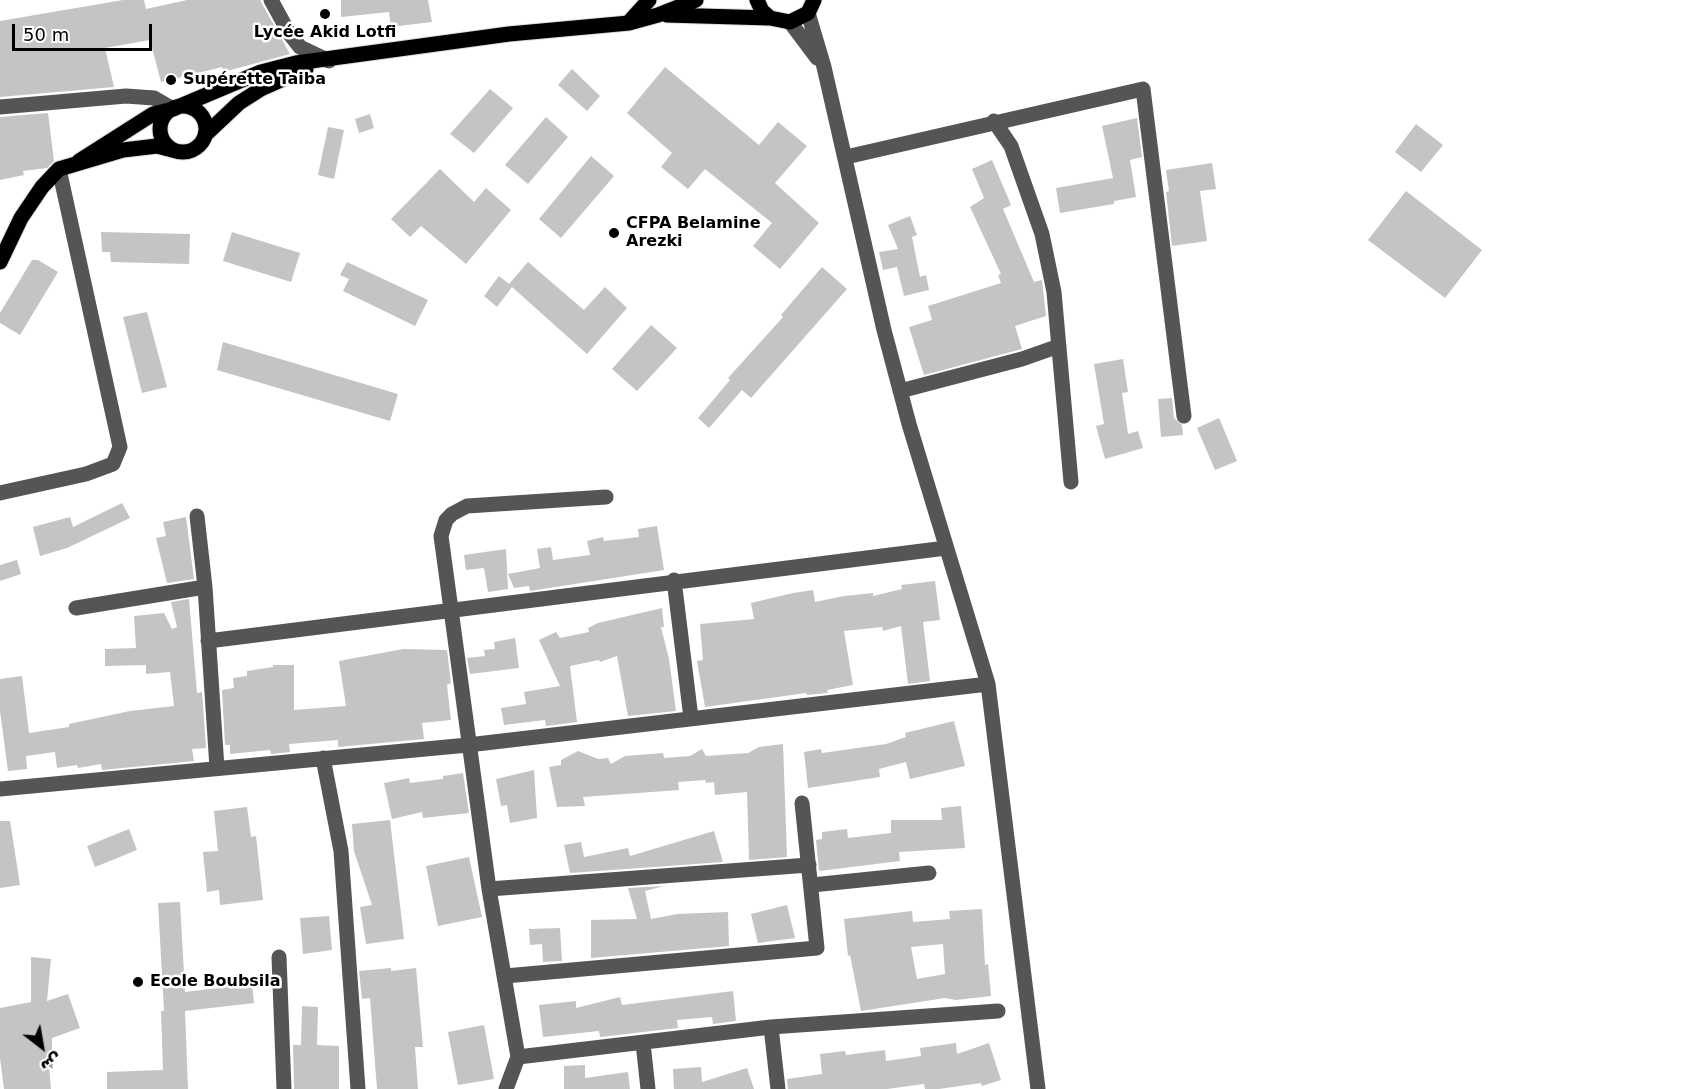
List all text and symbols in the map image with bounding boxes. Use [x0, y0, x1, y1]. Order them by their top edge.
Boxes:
marker: Lycée Akid Lotfi [318, 7, 332, 21]
scale bar [15, 12, 154, 50]
place label: Lycée Akid Lotfi [254, 23, 396, 43]
text: 50 m [23, 24, 69, 45]
place label: Supérette Taiba [183, 70, 326, 90]
marker: Supérette Taiba [164, 73, 178, 87]
place label: CFPA Belamine Arezki [626, 214, 761, 252]
marker: CFPA Belamine Arezki [607, 226, 621, 240]
place label: Ecole Boubsila [150, 972, 281, 992]
marker: Ecole Boubsila [131, 975, 145, 989]
north arrow [12, 1017, 72, 1077]
text: ش [37, 1049, 66, 1077]

